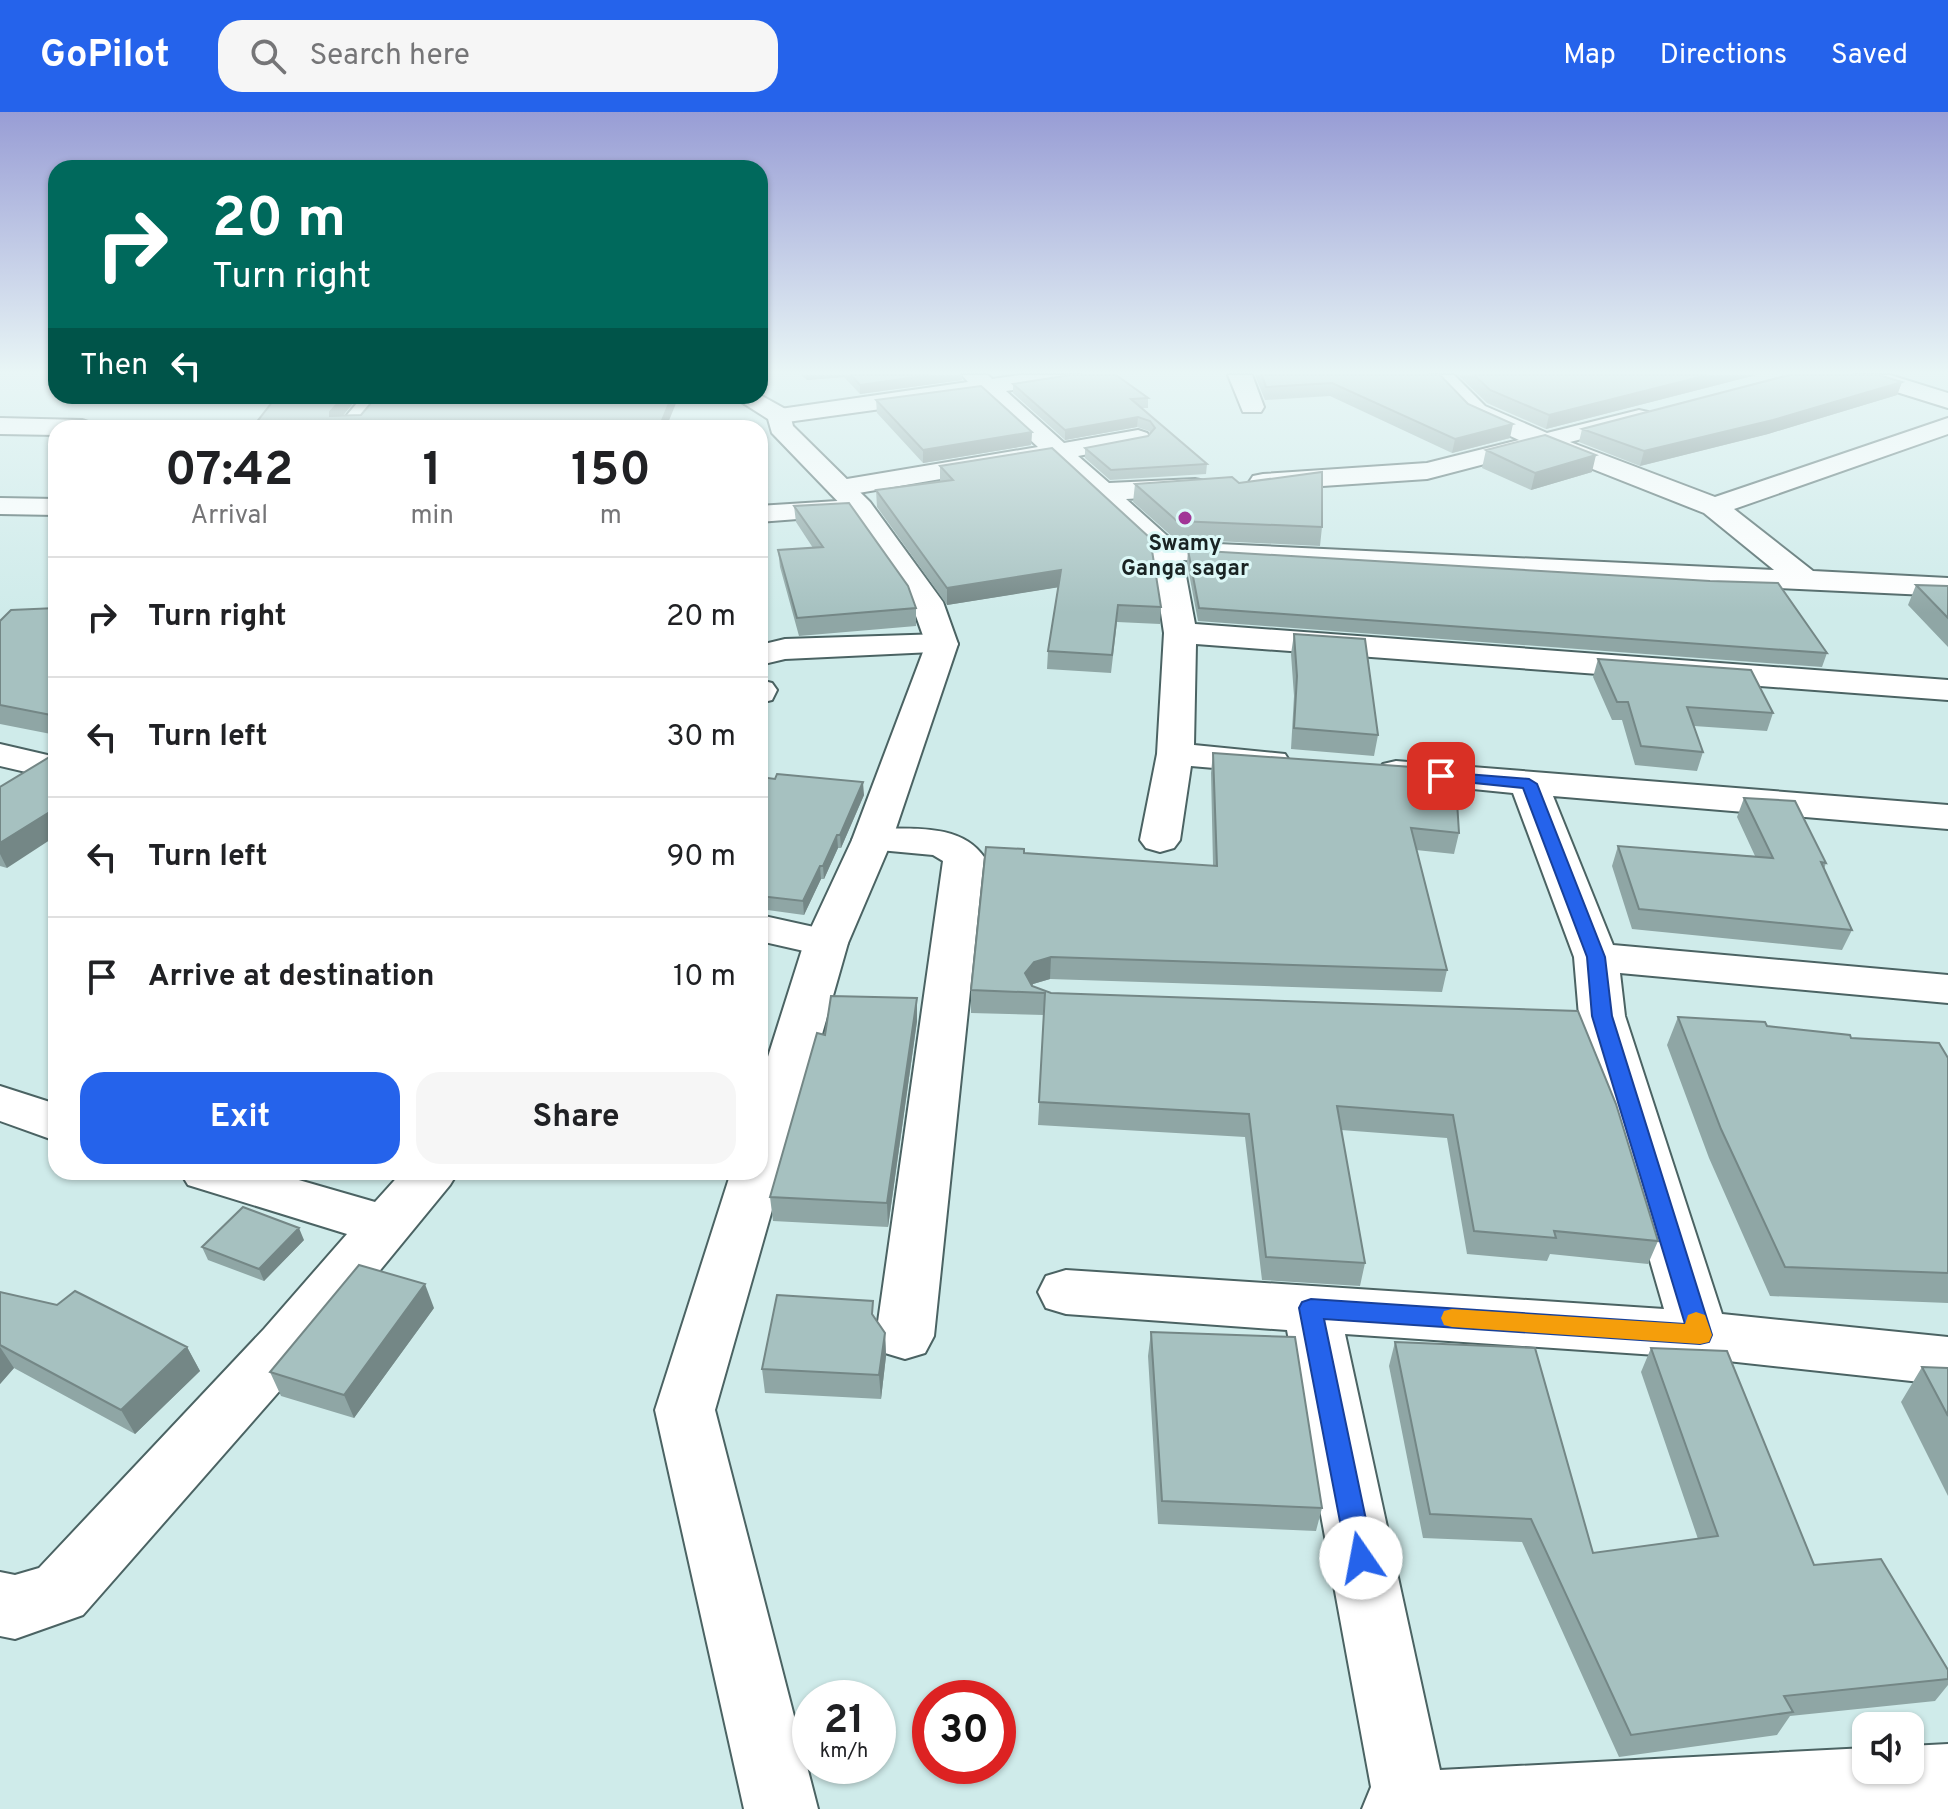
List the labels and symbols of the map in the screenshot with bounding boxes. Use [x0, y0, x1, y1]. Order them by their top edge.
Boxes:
marker: Swamy Ganga sagar [1176, 509, 1194, 527]
place label: Swamy Ganga sagar [1121, 531, 1249, 583]
pin [1407, 742, 1475, 810]
position arrow [1319, 1516, 1403, 1600]
speed limit sign: 30 [912, 1680, 1016, 1784]

